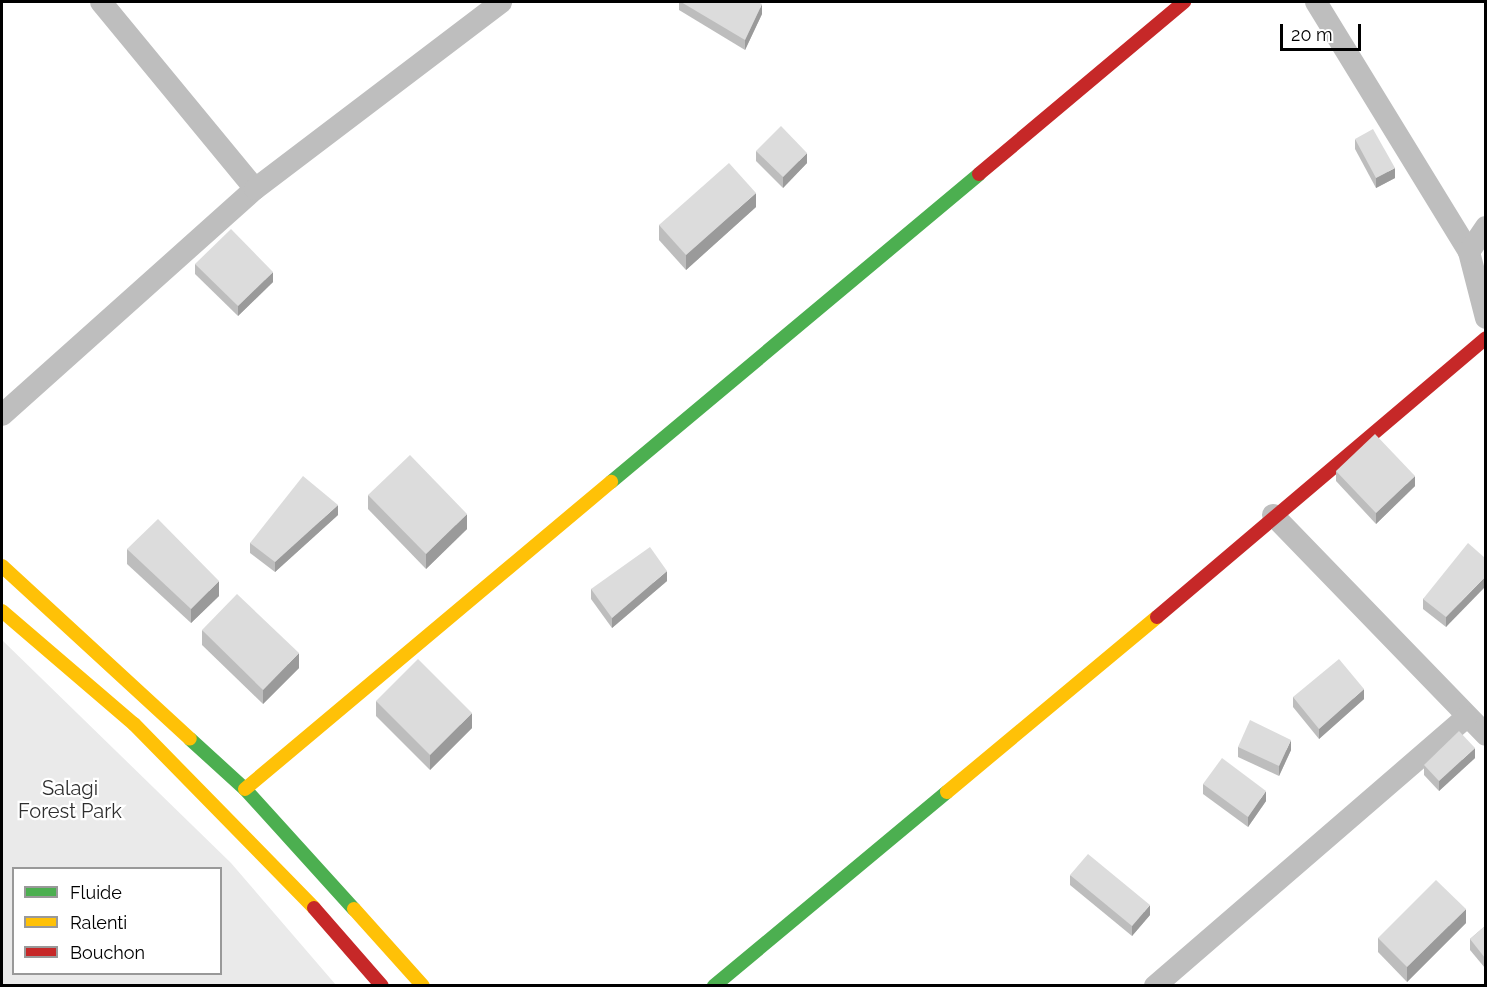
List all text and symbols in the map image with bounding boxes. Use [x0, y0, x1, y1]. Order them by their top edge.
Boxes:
scale bar [1283, 12, 1364, 50]
text: 20 m [1291, 24, 1333, 45]
park label: Salagi Forest Park [18, 777, 122, 824]
legend [12, 867, 222, 975]
text: Fluide [70, 882, 122, 903]
text: Ralenti [70, 912, 127, 933]
text: Bouchon [70, 942, 145, 963]

